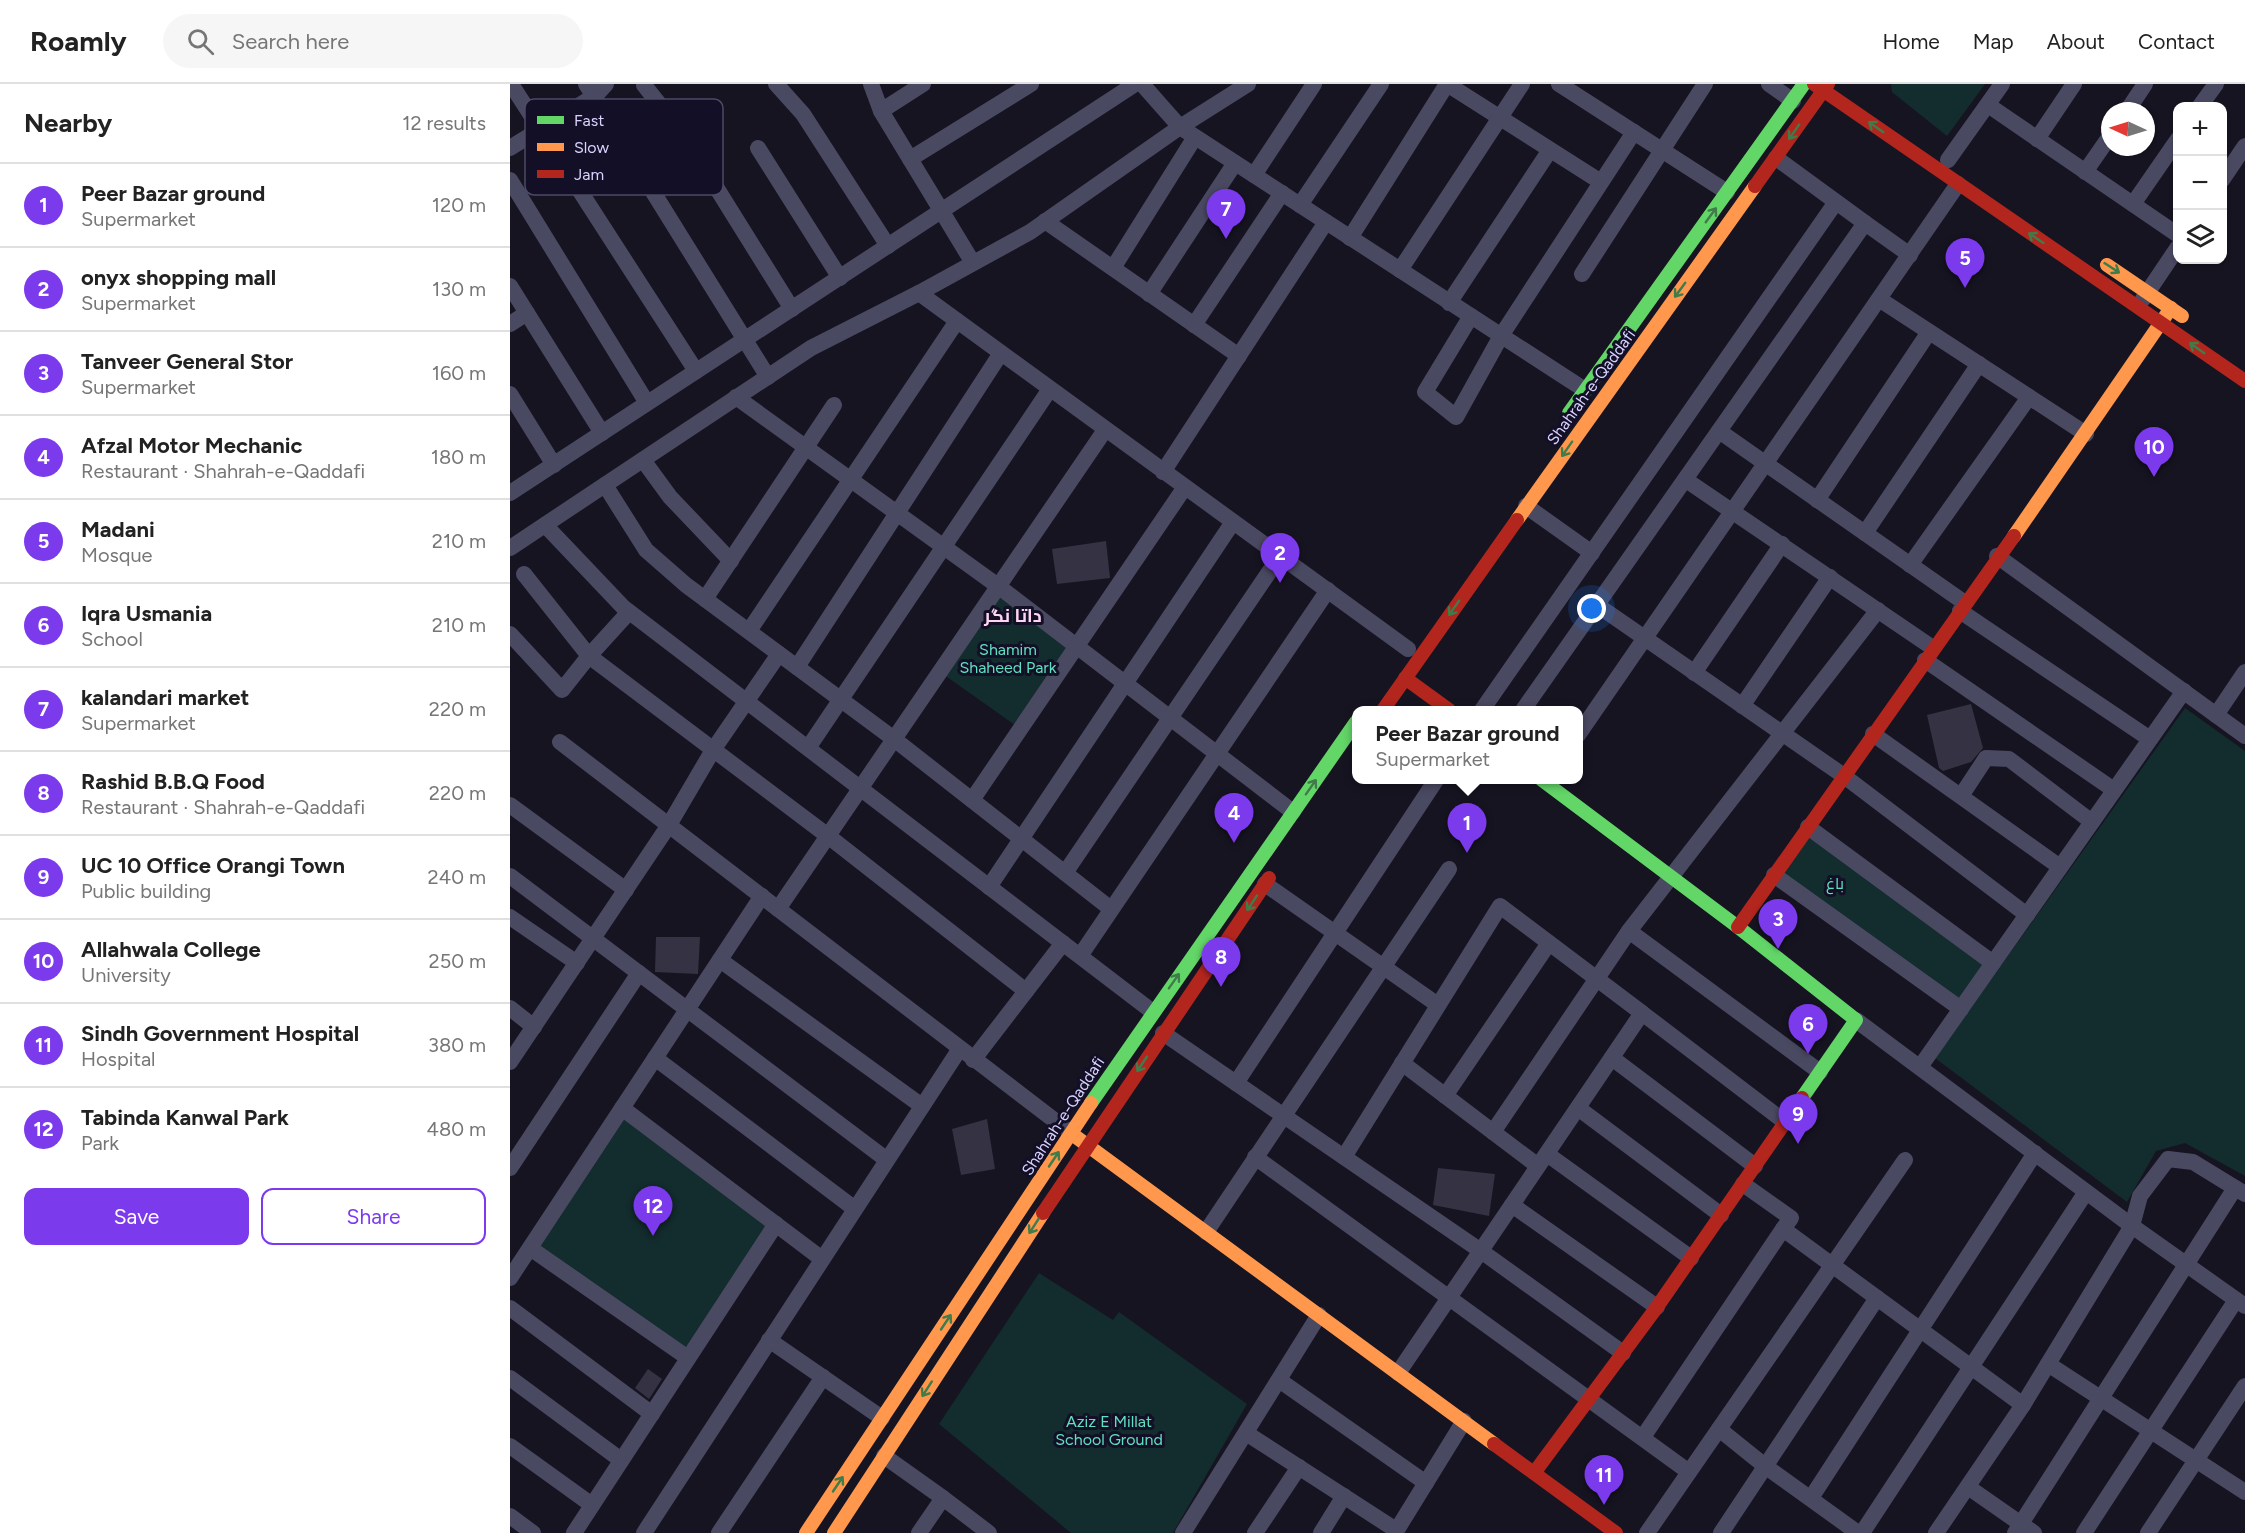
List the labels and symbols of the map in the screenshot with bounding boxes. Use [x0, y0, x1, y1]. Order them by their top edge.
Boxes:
legend [525, 99, 723, 195]
north arrow [2101, 102, 2155, 156]
text: Fast [574, 111, 604, 130]
one-way arrow [1868, 121, 1884, 133]
one-way arrow [1788, 123, 1800, 140]
text: Slow [574, 138, 609, 157]
text: Jam [574, 165, 604, 184]
pin: 7 [1206, 190, 1246, 239]
one-way arrow [1704, 207, 1717, 223]
one-way arrow [2028, 232, 2045, 244]
pin: 5 [1946, 238, 1984, 288]
one-way arrow [2104, 262, 2120, 274]
one-way arrow [1674, 282, 1687, 298]
street label: Shahrah-e-Qaddafi [1543, 326, 1639, 448]
one-way arrow [2189, 342, 2206, 354]
pin: 10 [2134, 428, 2174, 477]
one-way arrow [1561, 440, 1573, 456]
pin: 2 [1260, 534, 1300, 583]
your location [1577, 594, 1606, 623]
one-way arrow [1448, 599, 1460, 616]
district label: داتا نگر [983, 605, 1042, 627]
park label: Shamim Shaheed Park [959, 640, 1057, 677]
one-way arrow [1305, 779, 1317, 795]
pin: 4 [1214, 794, 1254, 843]
pin: 1 [1448, 804, 1486, 853]
park label: باغ [1826, 874, 1844, 895]
one-way arrow [1246, 894, 1258, 910]
pin: 3 [1758, 900, 1798, 949]
pin: 8 [1202, 938, 1240, 987]
one-way arrow [1168, 973, 1180, 989]
pin: 6 [1788, 1004, 1828, 1054]
street label: Shahrah-e-Qaddafi [1018, 1053, 1108, 1179]
one-way arrow [1136, 1055, 1148, 1072]
pin: 9 [1778, 1094, 1818, 1144]
one-way arrow [1048, 1151, 1060, 1168]
pin: 12 [634, 1186, 672, 1236]
one-way arrow [1028, 1217, 1040, 1234]
one-way arrow [940, 1314, 952, 1330]
one-way arrow [921, 1381, 934, 1398]
park label: Aziz E Millat School Ground [1055, 1412, 1163, 1449]
pin: 11 [1584, 1456, 1624, 1505]
one-way arrow [833, 1476, 845, 1493]

